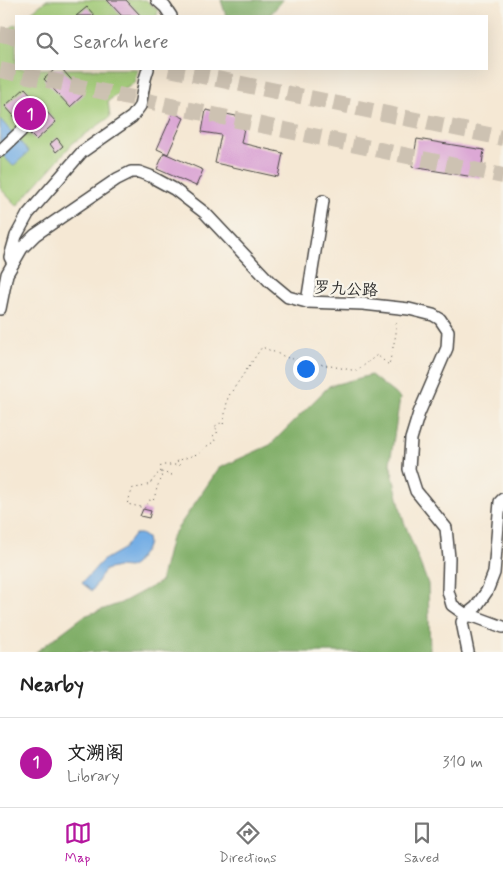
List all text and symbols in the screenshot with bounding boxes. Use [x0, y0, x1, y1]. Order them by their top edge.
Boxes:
search box [15, 15, 488, 70]
icon: search [33, 29, 61, 57]
text: Search here [73, 30, 169, 55]
pin: 1 [14, 95, 46, 133]
street label: 罗九公路 [313, 277, 378, 302]
your location [293, 356, 319, 382]
text: Nearby [20, 671, 84, 699]
text: 文溯阁 [67, 741, 124, 766]
text: 1 [32, 752, 40, 773]
text: 310 m [442, 752, 483, 773]
text: Library [67, 766, 120, 787]
tab: Map [64, 819, 92, 867]
tab: Directions [219, 819, 277, 867]
tab: Saved [404, 819, 439, 867]

